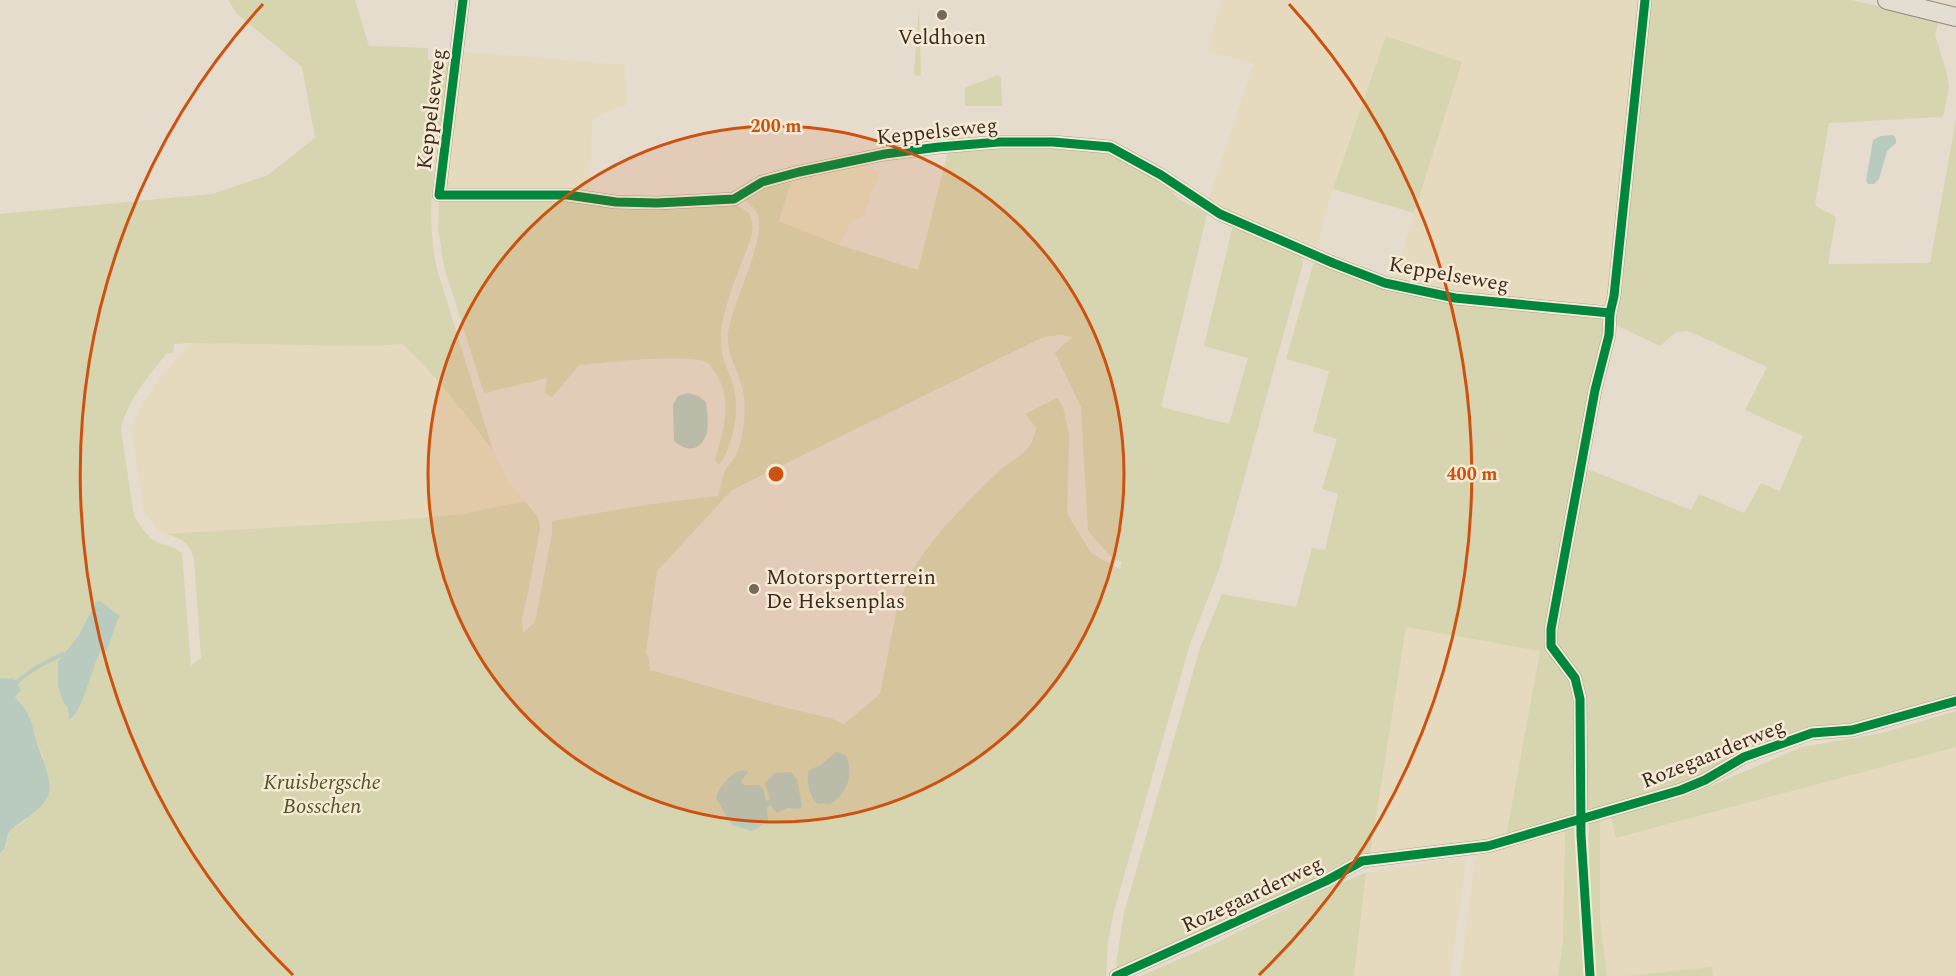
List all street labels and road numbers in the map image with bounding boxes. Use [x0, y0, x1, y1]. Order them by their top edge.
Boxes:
street label: Keppelseweg [409, 47, 455, 172]
street label: Keppelseweg [875, 110, 999, 154]
street label: Keppelseweg [1386, 249, 1512, 301]
street label: Rozegaarderweg [1636, 710, 1790, 797]
street label: Rozegaarderweg [1176, 848, 1328, 942]

